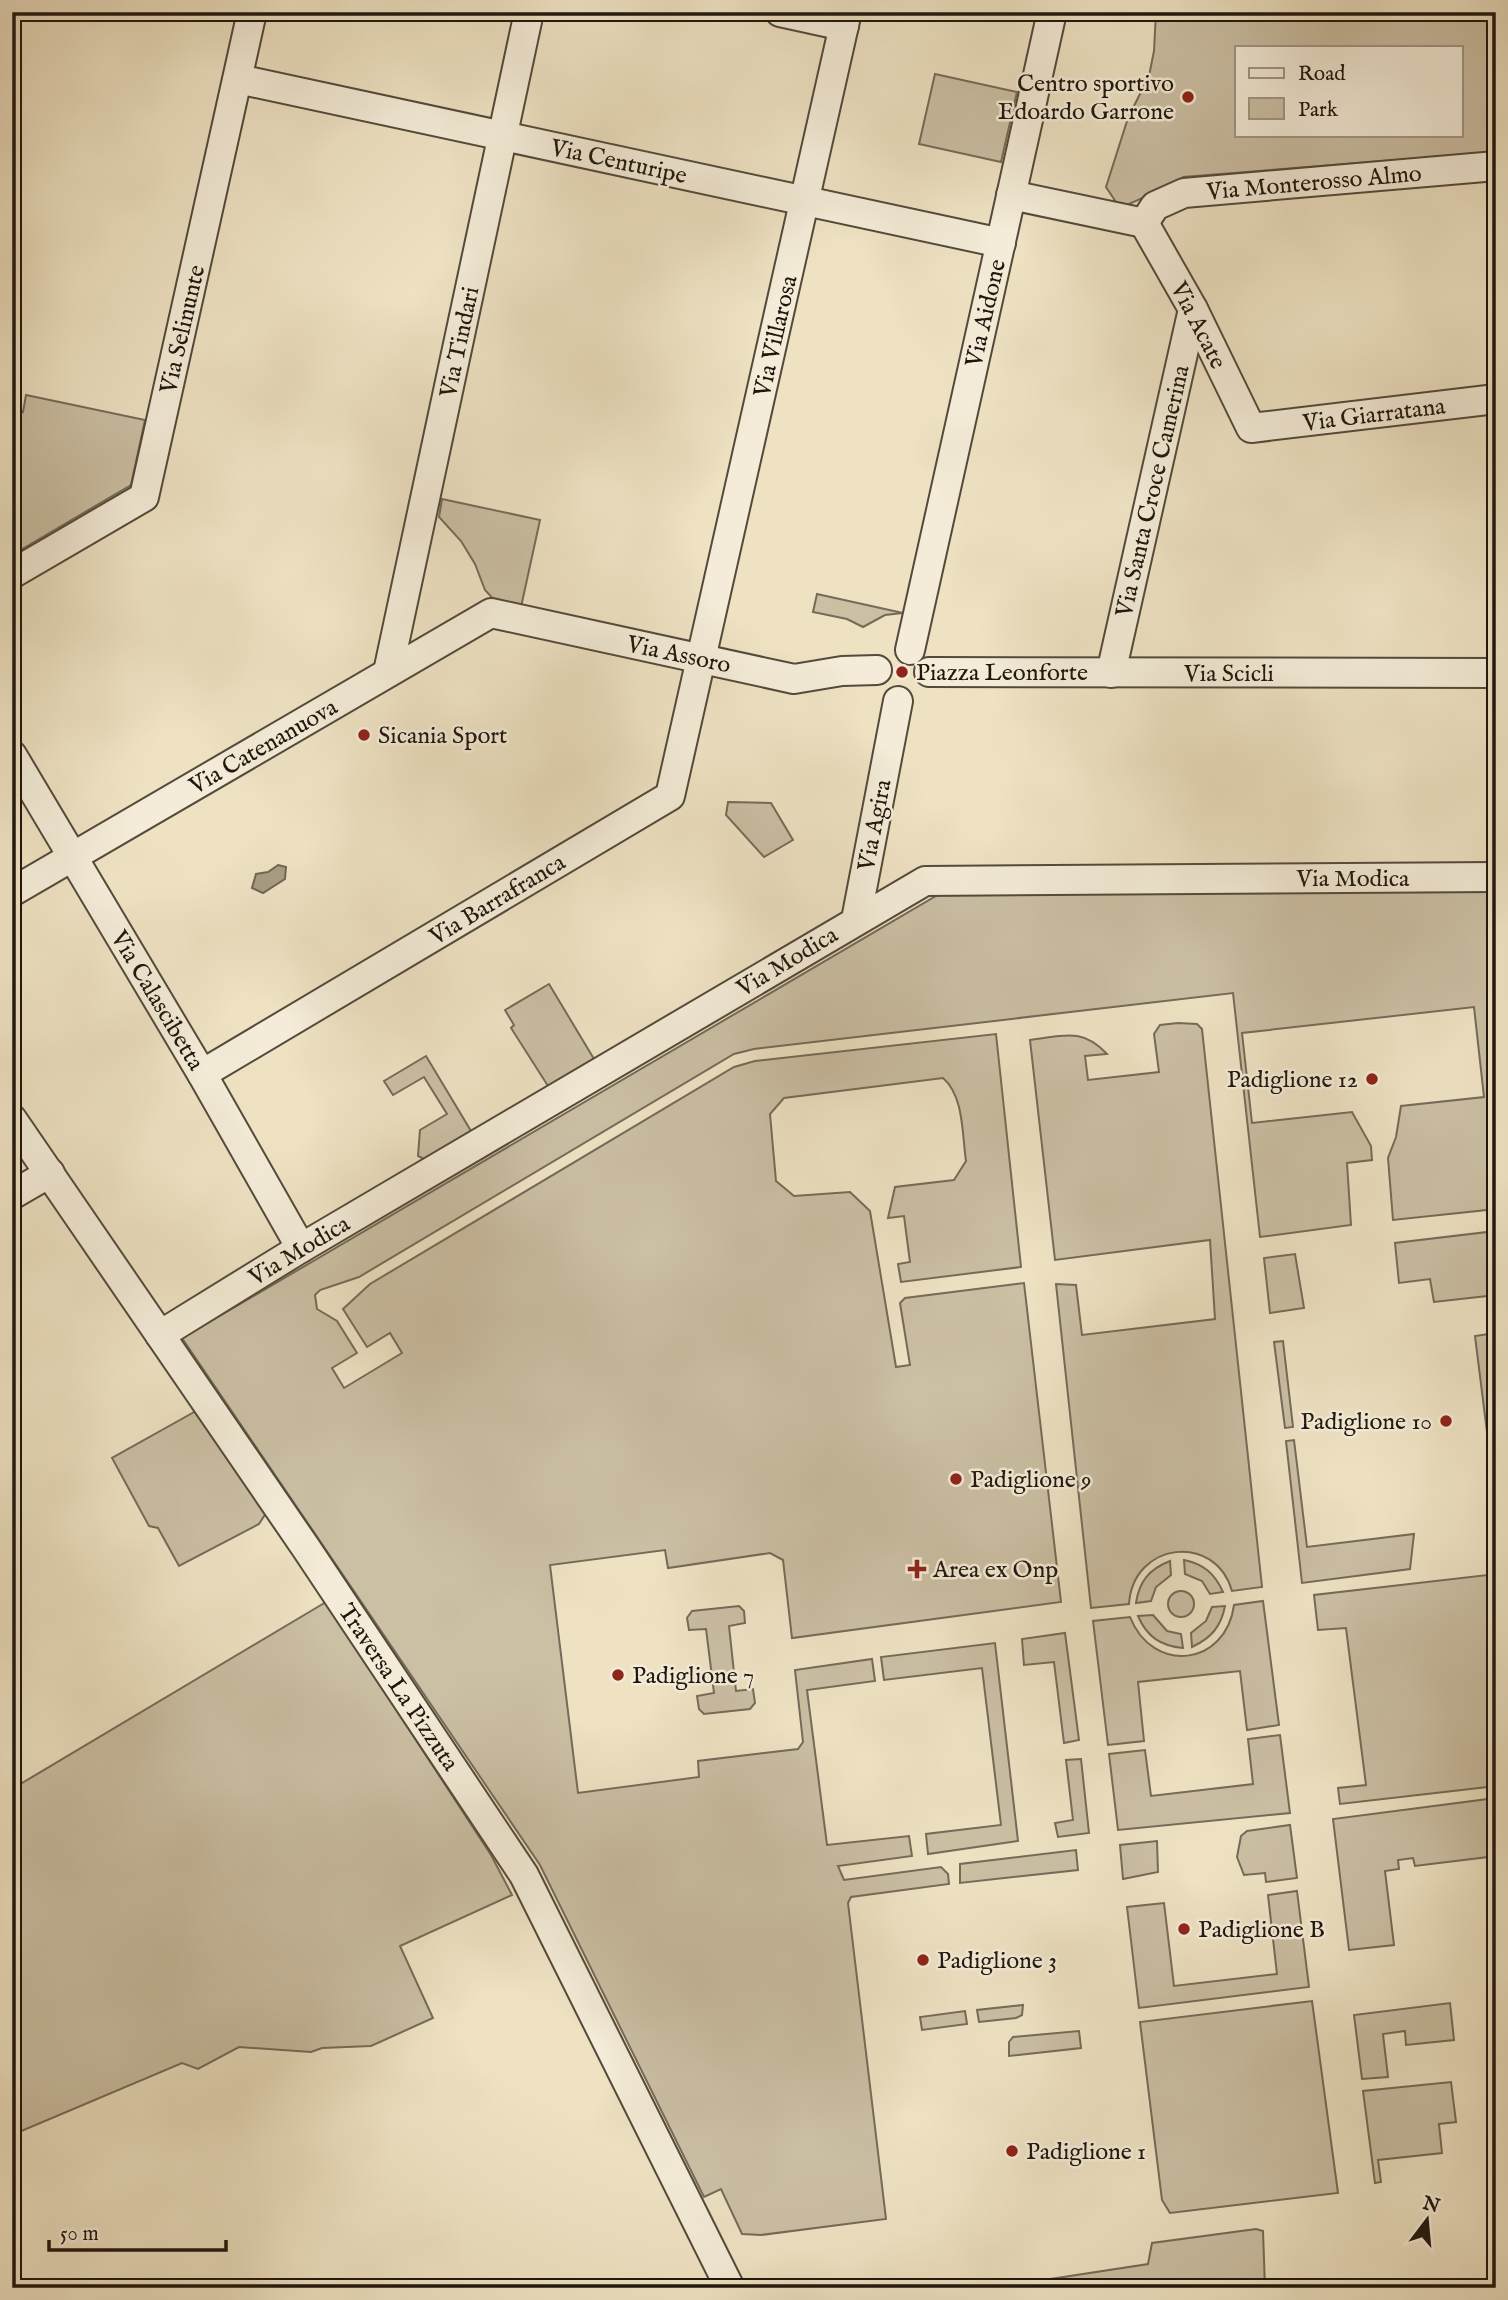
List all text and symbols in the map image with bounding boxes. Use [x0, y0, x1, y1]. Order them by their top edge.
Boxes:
legend [1235, 46, 1462, 136]
text: Road [1298, 61, 1346, 88]
place label: Centro sportivo Edoardo Garrone [998, 69, 1174, 128]
marker: Centro sportivo Edoardo Garrone [1180, 89, 1196, 105]
text: Park [1298, 97, 1339, 124]
street label: Via Centuripe [547, 133, 690, 192]
street label: Via Monterosso Almo [1204, 159, 1423, 208]
street label: Via Aidone [959, 256, 1014, 371]
street label: Via Selinunte [153, 262, 213, 398]
street label: Via Villarosa [747, 272, 806, 401]
street label: Via Acate [1162, 276, 1233, 375]
street label: Via Tindari [433, 284, 487, 402]
street label: Via Santa Croce Camerina [1109, 362, 1198, 621]
street label: Via Giarratana [1300, 391, 1448, 440]
street label: Via Assoro [623, 629, 734, 682]
place label: Piazza Leonforte [916, 658, 1088, 689]
street label: Via Scicli [1183, 659, 1274, 690]
marker: Piazza Leonforte [894, 664, 910, 680]
street label: Via Catenanuova [183, 692, 344, 803]
place label: Sicania Sport [378, 721, 507, 752]
marker: Sicania Sport [356, 727, 372, 743]
street label: Via Agira [851, 776, 900, 875]
street label: Via Barrafranca [423, 847, 572, 954]
street label: Via Modica [1296, 864, 1410, 895]
street label: Via Modica [731, 920, 845, 1005]
street label: Via Calascibetta [102, 924, 211, 1077]
place label: Padiglione 12 [1227, 1065, 1358, 1096]
marker: Padiglione 12 [1364, 1071, 1380, 1087]
street label: Via Modica [243, 1209, 357, 1294]
place label: Padiglione 10 [1300, 1407, 1432, 1438]
marker: Padiglione 10 [1438, 1413, 1454, 1429]
place label: Padiglione 9 [970, 1465, 1092, 1496]
marker: Padiglione 9 [948, 1471, 964, 1487]
place label: Area ex Onp [932, 1555, 1058, 1586]
marker: Area ex Onp [907, 1559, 927, 1579]
street label: Traversa La Pizzuta [330, 1598, 466, 1778]
place label: Padiglione 7 [632, 1661, 754, 1692]
marker: Padiglione 7 [610, 1667, 626, 1683]
place label: Padiglione B [1198, 1915, 1325, 1946]
marker: Padiglione B [1176, 1921, 1192, 1937]
place label: Padiglione 3 [937, 1946, 1057, 1977]
marker: Padiglione 3 [915, 1952, 931, 1968]
place label: Padiglione 1 [1026, 2137, 1146, 2168]
marker: Padiglione 1 [1004, 2143, 1020, 2159]
north arrow [1392, 2184, 1462, 2254]
text: N [1419, 2192, 1443, 2220]
scale bar [49, 2209, 226, 2253]
text: 50 m [60, 2221, 99, 2248]

